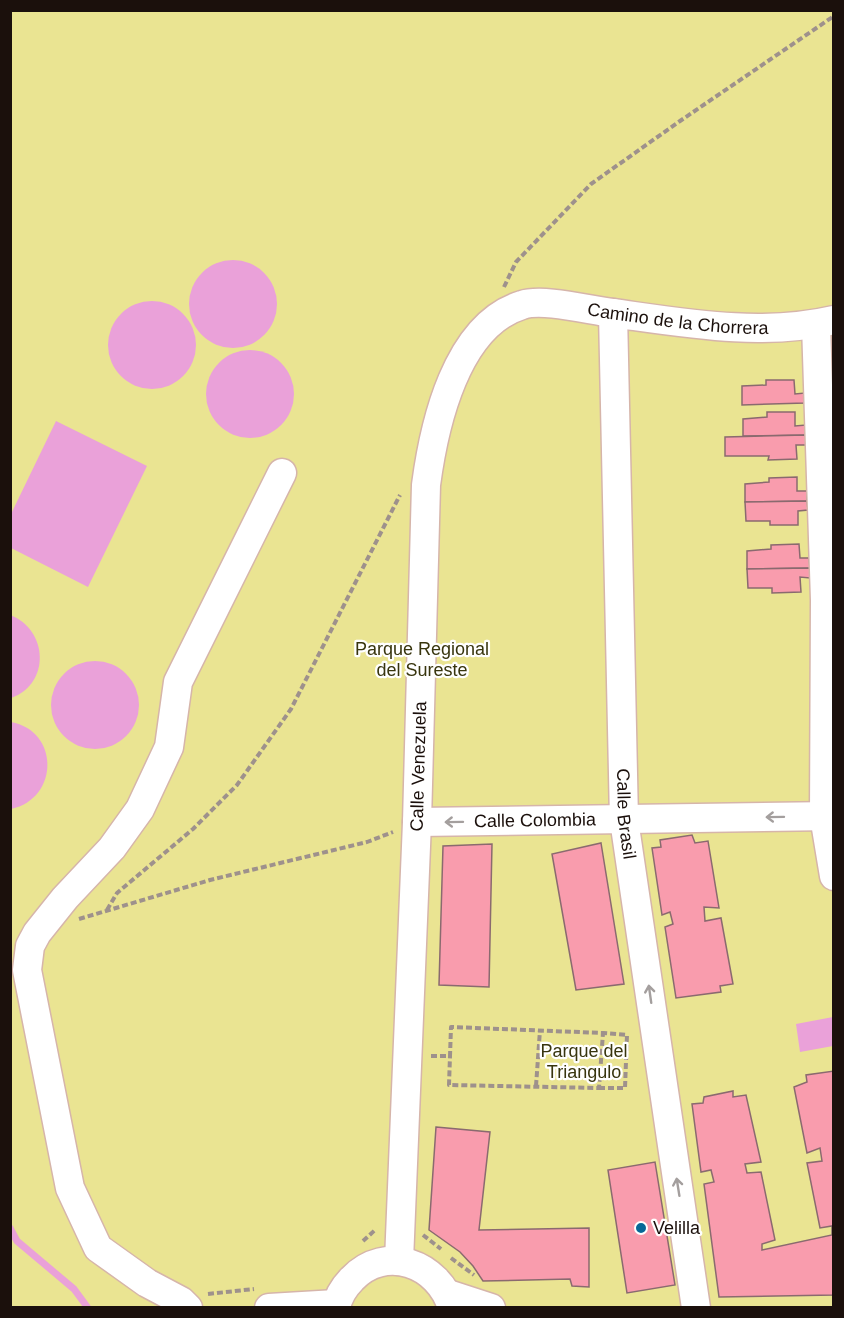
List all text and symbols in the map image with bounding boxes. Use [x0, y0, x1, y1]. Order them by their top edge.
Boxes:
street label: Camino de la Chorrera [586, 299, 770, 338]
park label: Parque Regional del Sureste [355, 639, 489, 680]
street label: Calle Venezuela [407, 700, 430, 832]
street label: Calle Brasil [613, 768, 640, 860]
street label: Calle Colombia [474, 809, 597, 831]
one-way arrow [766, 811, 786, 823]
one-way arrow [445, 816, 465, 827]
one-way arrow [644, 985, 655, 1005]
park label: Parque del Triangulo [540, 1041, 628, 1082]
one-way arrow [673, 1178, 684, 1198]
place label: Velilla [653, 1218, 701, 1238]
marker: Velilla [634, 1221, 648, 1235]

